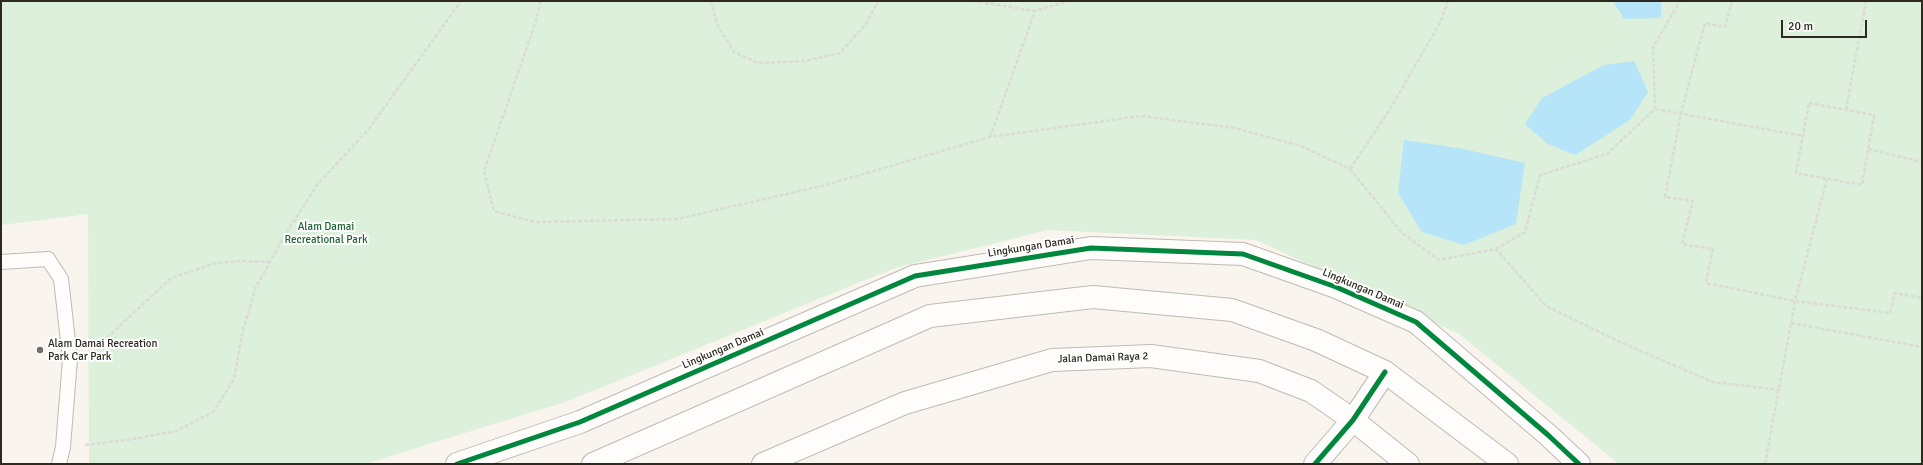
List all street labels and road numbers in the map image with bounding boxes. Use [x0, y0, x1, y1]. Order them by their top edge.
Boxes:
street label: Lingkungan Damai [987, 234, 1075, 260]
street label: Lingkungan Damai [1320, 266, 1406, 312]
street label: Lingkungan Damai [680, 326, 766, 372]
street label: Jalan Damai Raya 2 [1057, 350, 1149, 366]

